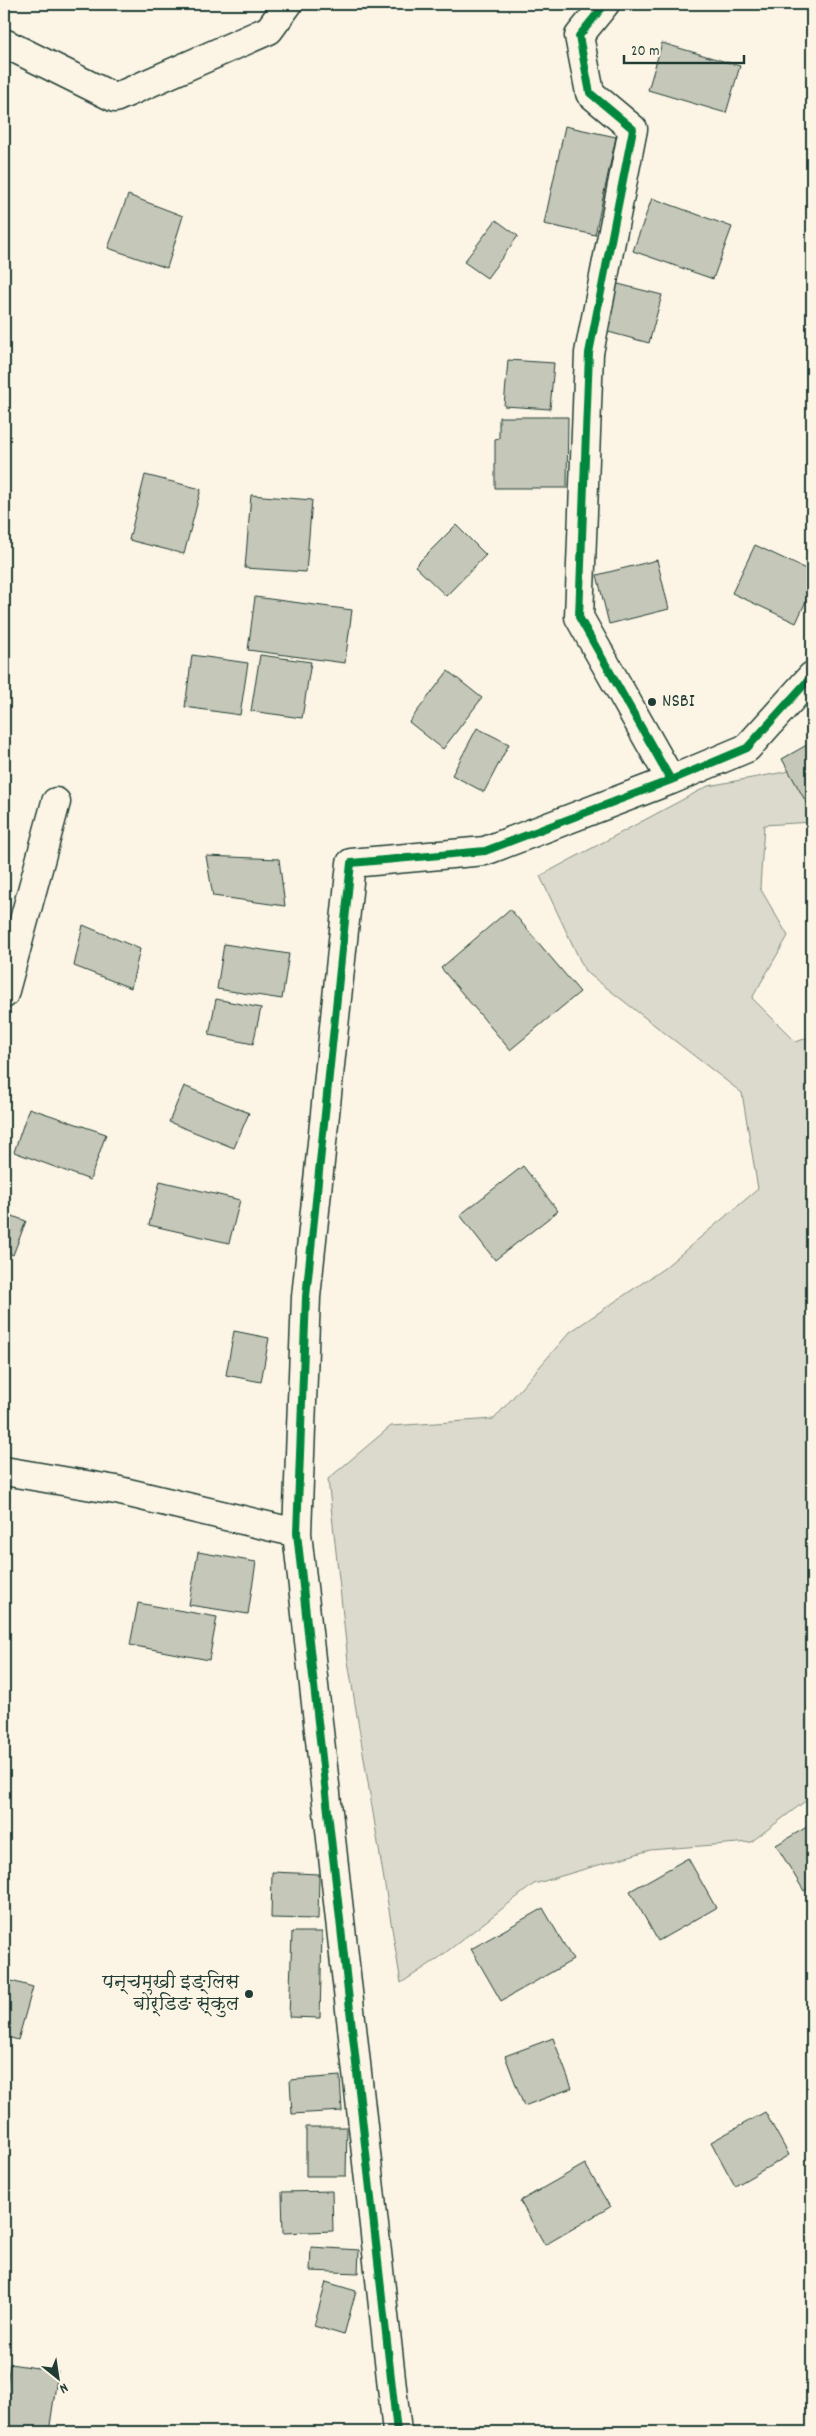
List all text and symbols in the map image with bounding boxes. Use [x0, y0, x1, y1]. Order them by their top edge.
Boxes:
scale bar [624, 32, 744, 64]
text: 20 m [631, 41, 659, 63]
place label: NSBI [662, 689, 695, 716]
marker: NSBI [646, 696, 658, 708]
place label: पन्चमुखी इङ्लिस बोर्डिङ स्कुल [101, 1970, 240, 2019]
marker: पन्चमुखी इङ्लिस बोर्डिङ स्कुल [243, 1988, 255, 2000]
north arrow [32, 2354, 82, 2404]
text: N [55, 2377, 71, 2398]

